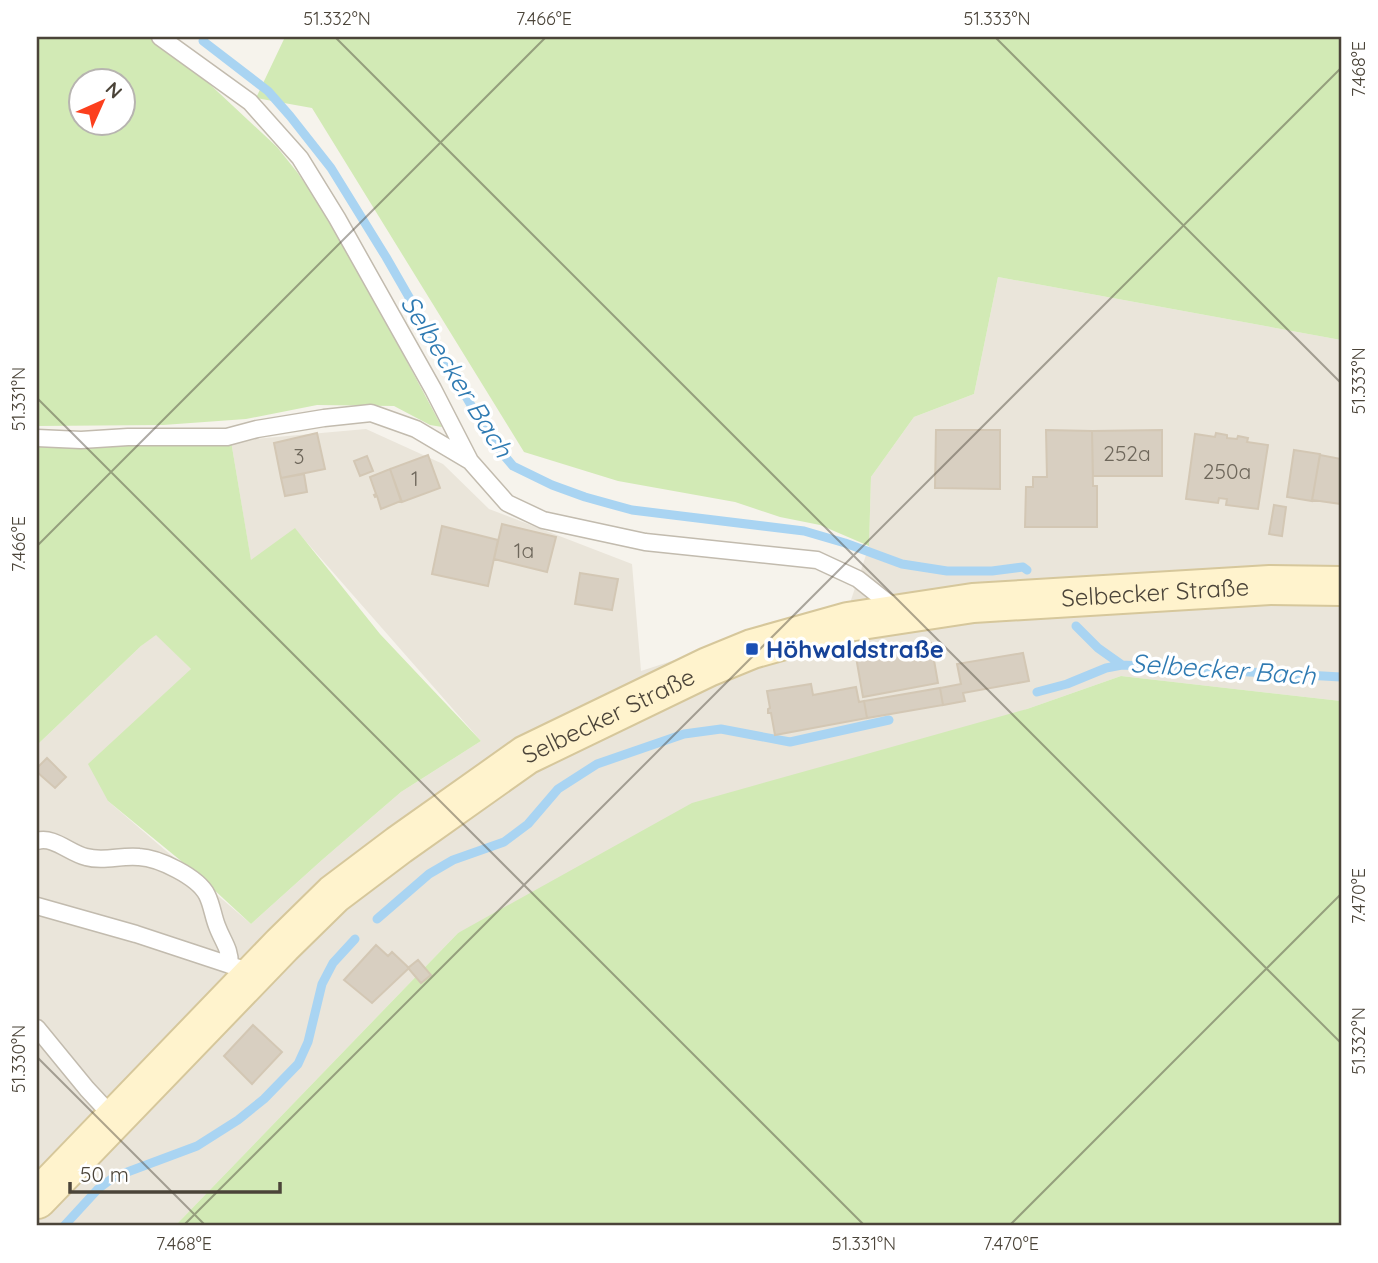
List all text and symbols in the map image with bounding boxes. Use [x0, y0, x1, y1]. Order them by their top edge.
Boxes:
text: 51.332°N [303, 7, 371, 30]
text: 7.466°E [516, 7, 572, 30]
text: 51.333°N [963, 7, 1031, 30]
text: 7.468°E [1347, 41, 1370, 97]
north arrow [66, 66, 136, 136]
text: N [101, 77, 127, 103]
water label: Selbecker Bach [394, 289, 521, 464]
text: 51.333°N [1347, 347, 1370, 415]
text: 51.331°N [7, 367, 30, 431]
house number: 252a [1103, 440, 1151, 466]
house number: 3 [293, 443, 305, 469]
house number: 250a [1203, 458, 1251, 484]
house number: 1 [411, 465, 419, 491]
text: 7.466°E [7, 516, 30, 572]
house number: 1a [514, 537, 534, 563]
street label: Selbecker Straße [1060, 571, 1250, 613]
place label: Höhwaldstraße [766, 634, 944, 664]
marker: Höhwaldstraße [744, 641, 760, 657]
water label: Selbecker Bach [1129, 646, 1318, 692]
street label: Selbecker Straße [517, 661, 699, 770]
text: 7.470°E [1347, 868, 1370, 924]
text: 51.332°N [1347, 1007, 1370, 1075]
text: 51.330°N [7, 1025, 30, 1093]
scale bar [70, 1151, 280, 1195]
text: 50 m [80, 1161, 129, 1187]
text: 7.468°E [156, 1232, 212, 1255]
text: 51.331°N [832, 1232, 896, 1255]
text: 7.470°E [983, 1232, 1039, 1255]

